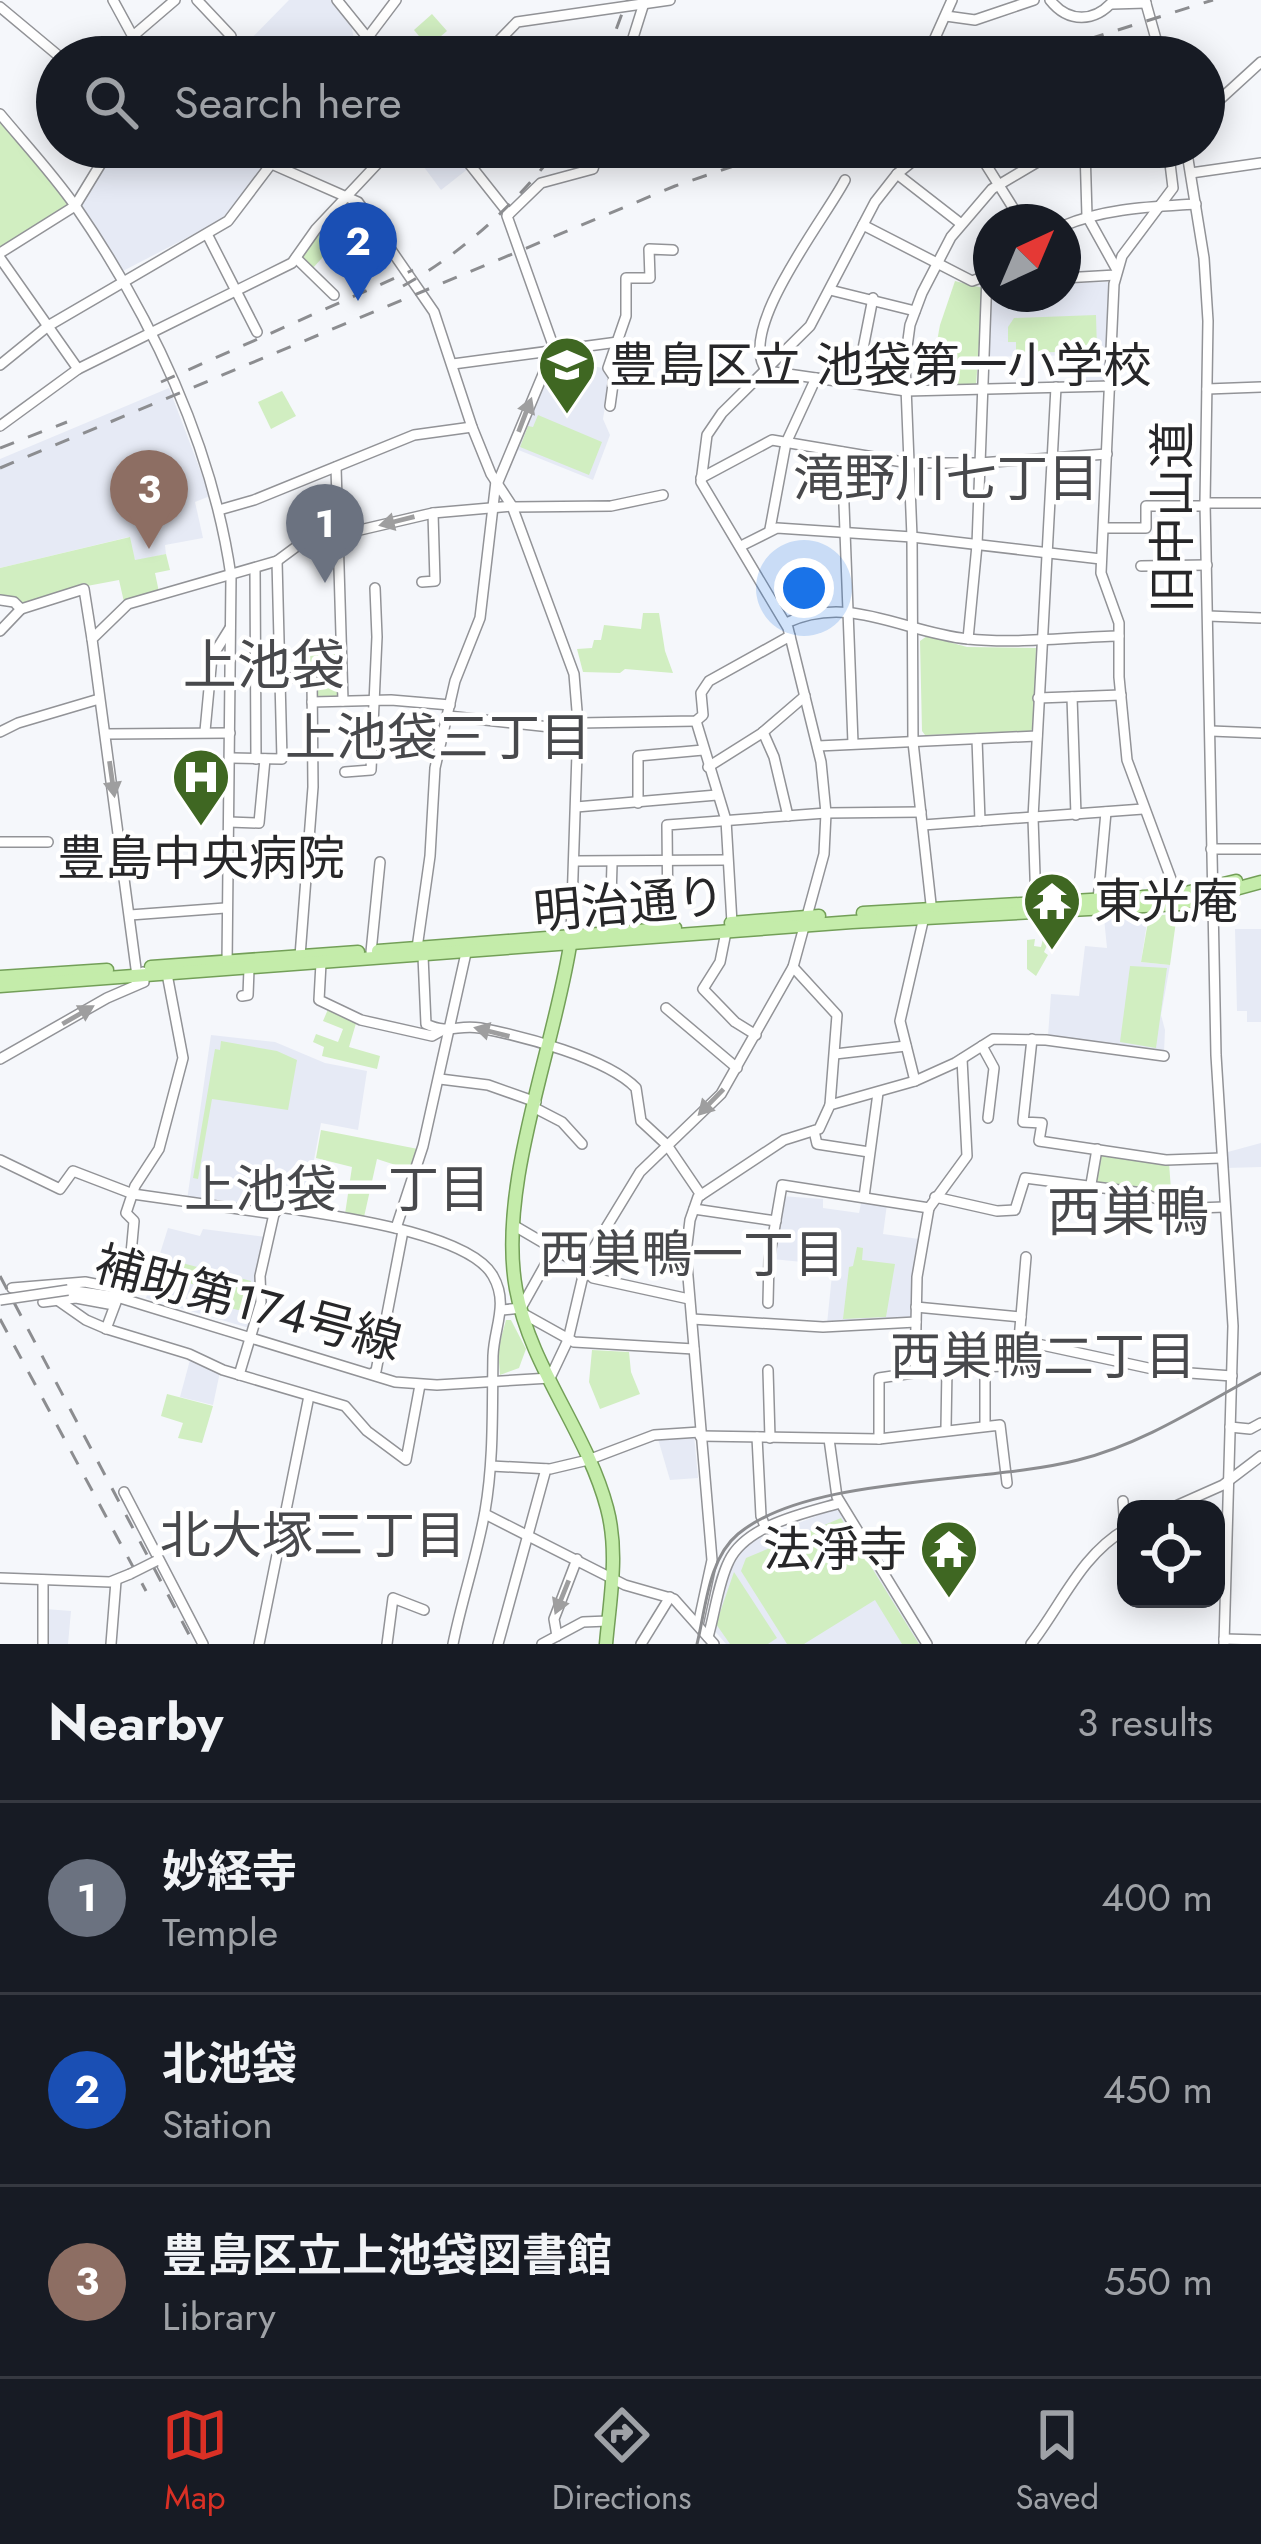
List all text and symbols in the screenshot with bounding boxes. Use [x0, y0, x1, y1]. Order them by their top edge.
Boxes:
search box [36, 36, 1225, 168]
icon: search [78, 69, 144, 135]
text: Search here [174, 70, 402, 135]
pin: 2 [319, 202, 397, 301]
north arrow [973, 204, 1081, 312]
place label: 豊島区立 池袋第一小学校 [609, 331, 1151, 400]
school or university icon: 豊島区立 池袋第一小学校 [536, 334, 598, 416]
one-way arrow [517, 396, 536, 432]
street label: 旧中山道 [1138, 421, 1207, 613]
district label: 滝野川七丁目 [793, 441, 1099, 515]
pin: 3 [110, 450, 188, 549]
pin: 1 [286, 484, 364, 583]
one-way arrow [378, 512, 415, 531]
your location [774, 558, 834, 618]
district label: 上池袋 [183, 626, 345, 704]
district label: 上池袋三丁目 [285, 700, 591, 774]
hospital icon: 豊島中央病院 [170, 746, 232, 828]
one-way arrow [103, 760, 122, 798]
place label: 豊島中央病院 [57, 824, 345, 893]
street label: 明治通り [530, 861, 728, 947]
place label: 東光庵 [1094, 867, 1238, 936]
temple icon: 東光庵 [1021, 870, 1083, 952]
one-way arrow [61, 1005, 94, 1026]
one-way arrow [474, 1022, 511, 1041]
one-way arrow [697, 1087, 725, 1116]
district label: 上池袋一丁目 [184, 1152, 490, 1226]
district label: 西巣鴨 [1047, 1173, 1209, 1251]
district label: 西巣鴨一丁目 [539, 1217, 845, 1291]
street label: 補助第174号線 [87, 1229, 409, 1377]
district label: 西巣鴨二丁目 [890, 1319, 1196, 1393]
district label: 北大塚三丁目 [160, 1498, 466, 1572]
map controls [1117, 1500, 1225, 1608]
button: locate [1117, 1500, 1225, 1608]
place label: 法淨寺 [763, 1515, 907, 1584]
temple icon: 法淨寺 [918, 1518, 980, 1600]
one-way arrow [552, 1580, 571, 1616]
text: Nearby [48, 1685, 223, 1759]
text: 3 results [1077, 1694, 1213, 1751]
text: 妙経寺 [162, 1839, 297, 1904]
text: 1 [77, 1869, 97, 1926]
text: 400 m [1101, 1869, 1213, 1926]
text: Temple [162, 1904, 278, 1961]
text: 北池袋 [162, 2031, 297, 2096]
text: 2 [74, 2061, 100, 2118]
text: 450 m [1103, 2061, 1213, 2118]
text: Station [162, 2096, 273, 2153]
text: 豊島区立上池袋図書館 [162, 2223, 612, 2288]
text: 3 [75, 2253, 99, 2310]
text: 550 m [1103, 2253, 1213, 2310]
text: Library [162, 2288, 276, 2345]
tab: Map [162, 2402, 228, 2521]
tab: Directions [552, 2402, 692, 2521]
tab: Saved [1015, 2402, 1099, 2521]

